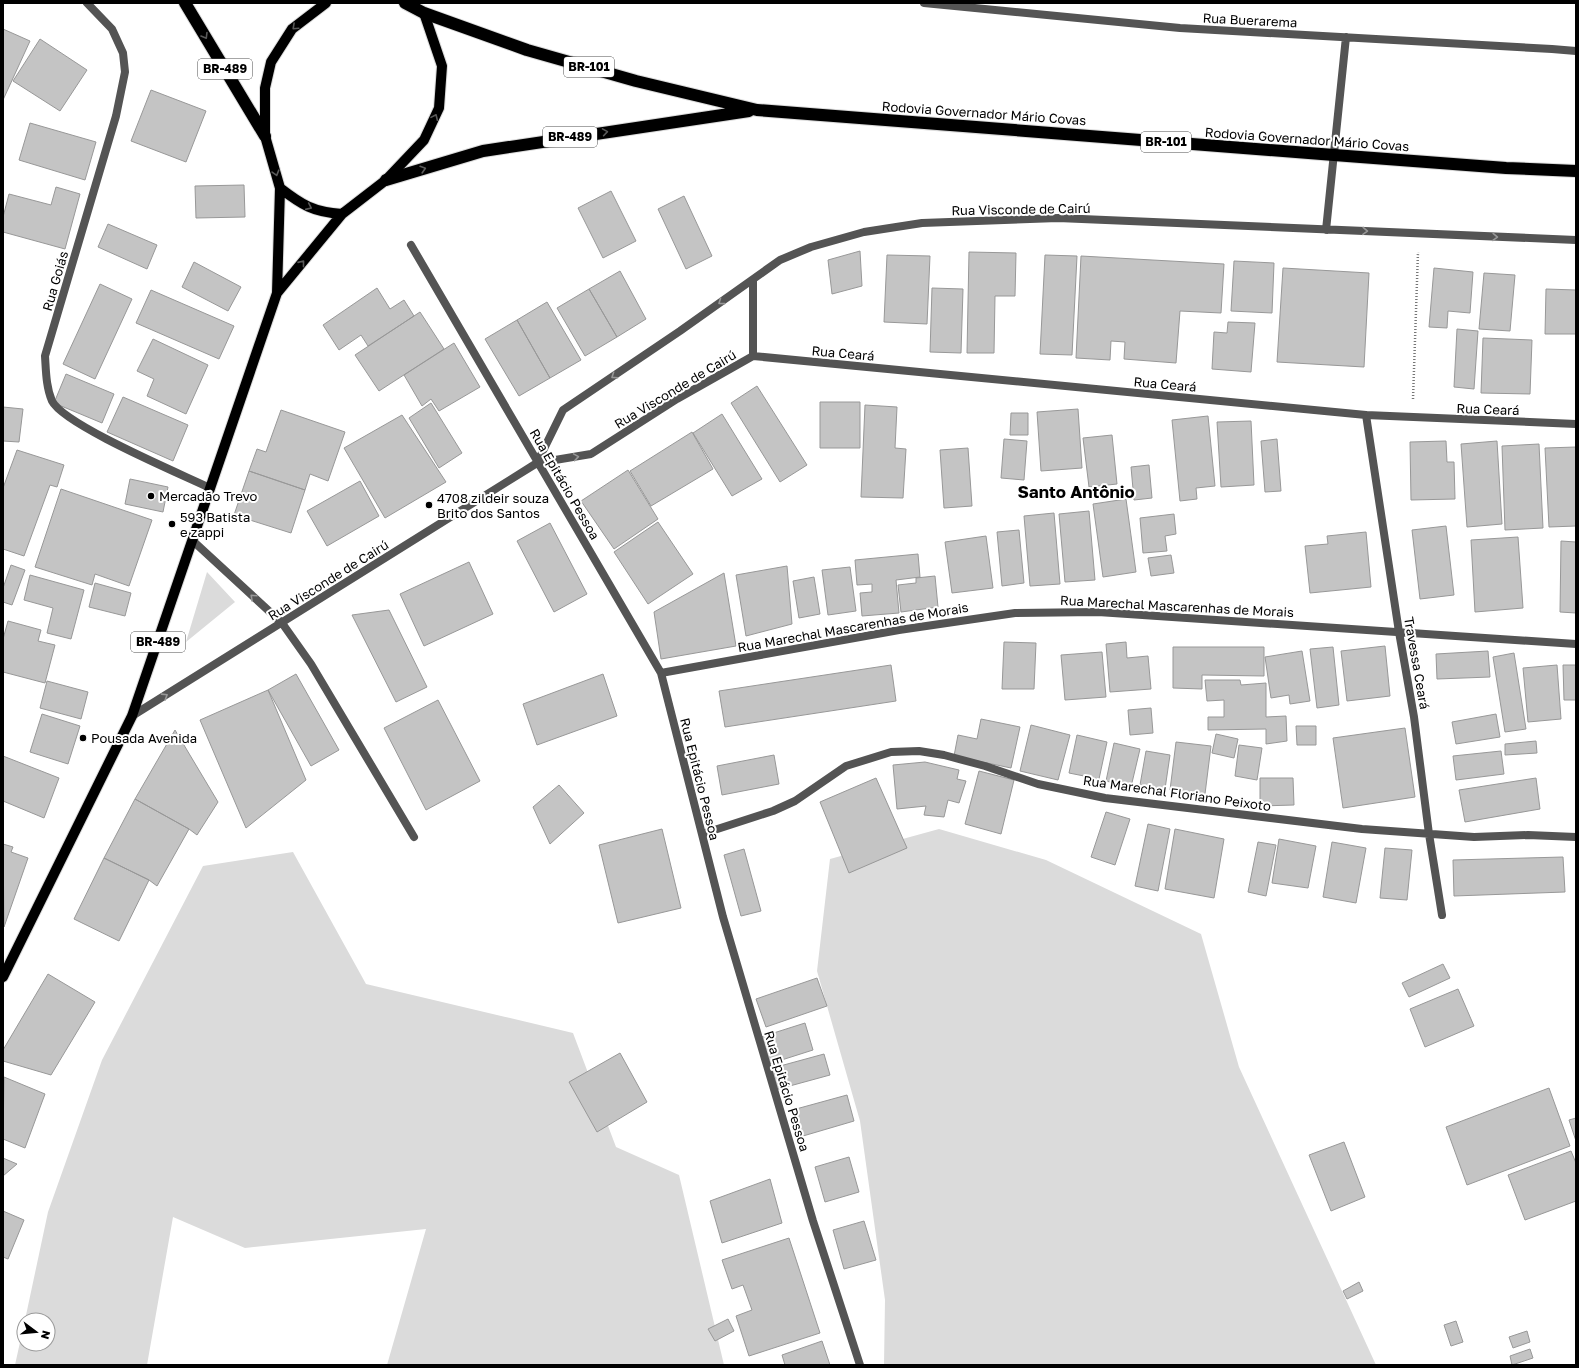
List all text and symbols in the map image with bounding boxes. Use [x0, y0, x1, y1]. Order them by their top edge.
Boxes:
street label: Rua Buerarema [1202, 10, 1298, 30]
one-way arrow [293, 23, 300, 30]
one-way arrow [201, 32, 208, 39]
road number: BR-101 [564, 57, 614, 77]
road number: BR-489 [198, 59, 252, 79]
street label: Rodovia Governador Mário Covas [881, 98, 1087, 128]
one-way arrow [430, 113, 438, 120]
street label: Rodovia Governador Mário Covas [1204, 124, 1410, 154]
road number: BR-489 [543, 127, 597, 147]
one-way arrow [602, 128, 608, 137]
road number: BR-101 [1141, 132, 1191, 152]
one-way arrow [420, 165, 427, 174]
one-way arrow [271, 170, 280, 177]
street label: Rua Visconde de Cairú [951, 200, 1091, 218]
one-way arrow [304, 202, 312, 210]
one-way arrow [1362, 227, 1368, 236]
one-way arrow [1492, 233, 1498, 241]
street label: Rua Goiás [39, 249, 71, 313]
one-way arrow [297, 260, 304, 268]
one-way arrow [718, 297, 725, 304]
street label: Rua Ceará [811, 342, 875, 364]
street label: Rua Visconde de Cairú [611, 346, 739, 432]
one-way arrow [611, 371, 618, 378]
street label: Rua Ceará [1133, 373, 1197, 395]
street label: Rua Ceará [1456, 400, 1520, 418]
street label: Rua Epitácio Pessoa [527, 426, 603, 542]
one-way arrow [573, 453, 579, 462]
district label: Santo Antônio [1017, 481, 1135, 502]
place label: Mercadão Trevo [159, 488, 258, 504]
place label: 4708 zildeir souza Brito dos Santos [437, 490, 549, 521]
marker: Mercadão Trevo [146, 491, 156, 501]
marker: 4708 zildeir souza Brito dos Santos [424, 500, 434, 510]
place label: 593 Batista e zappi [180, 509, 250, 540]
marker: 593 Batista e zappi [167, 519, 177, 529]
street label: Rua Visconde de Cairú [265, 536, 391, 624]
street label: Rua Marechal Mascarenhas de Morais [1060, 592, 1294, 620]
one-way arrow [250, 594, 258, 601]
street label: Rua Marechal Mascarenhas de Morais [736, 599, 970, 655]
street label: Travessa Ceará [1401, 615, 1433, 711]
road number: BR-489 [131, 632, 185, 652]
one-way arrow [161, 693, 168, 700]
street label: Rua Epitácio Pessoa [677, 716, 723, 842]
place label: Pousada Avenida [91, 730, 197, 746]
marker: Pousada Avenida [78, 733, 88, 743]
street label: Rua Marechal Floriano Peixoto [1082, 772, 1272, 814]
street label: Rua Epitácio Pessoa [761, 1029, 813, 1153]
north arrow [16, 1312, 56, 1352]
text: N [39, 1329, 53, 1341]

